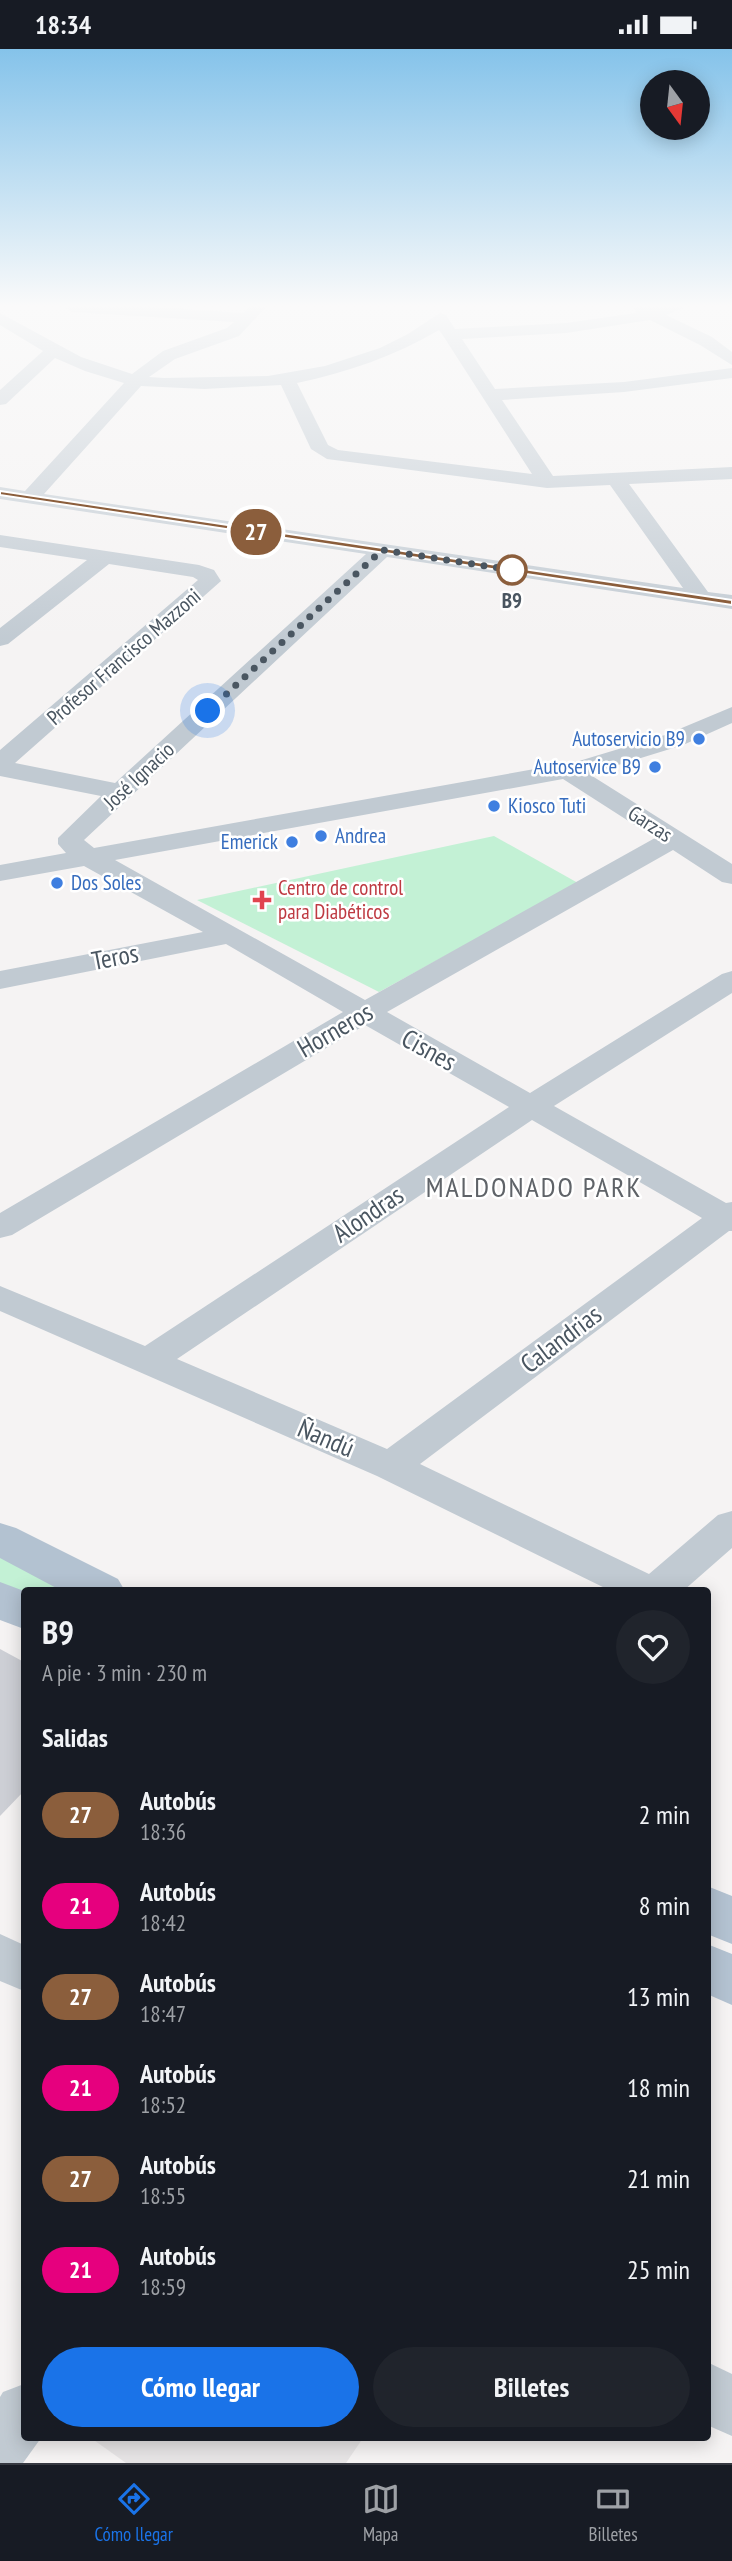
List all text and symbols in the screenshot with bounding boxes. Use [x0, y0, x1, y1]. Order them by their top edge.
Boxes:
text: 18:34 [35, 8, 91, 41]
north arrow [640, 70, 710, 140]
map controls [640, 70, 710, 140]
line badge: 27 [224, 509, 288, 555]
text: 27 [245, 516, 267, 547]
marker: B9 [497, 555, 527, 585]
street label: Profesor Francisco Mazzoni [41, 582, 206, 731]
place label: B9 [502, 587, 522, 614]
your location [190, 693, 225, 728]
place label: Autoservicio B9 [572, 725, 685, 752]
marker: Autoservicio B9 [691, 731, 707, 747]
street label: José Ignacio [97, 736, 180, 816]
place label: Autoservice B9 [533, 753, 641, 780]
marker: Autoservice B9 [647, 759, 663, 775]
place label: Kiosco Tuti [508, 792, 586, 819]
marker: Kiosco Tuti [486, 798, 502, 814]
street label: Garzas [623, 799, 678, 848]
place label: Andrea [335, 822, 386, 849]
place label: Emerick [221, 828, 278, 855]
marker: Andrea [313, 828, 329, 844]
marker: Emerick [284, 834, 300, 850]
place label: Dos Soles [71, 869, 141, 896]
place label: Centro de control para Diabéticos [278, 874, 403, 925]
marker: Dos Soles [49, 875, 65, 891]
marker: Centro de control para Diabéticos [252, 890, 272, 910]
street label: Teros [89, 936, 141, 977]
street label: Horneros [291, 995, 378, 1064]
street label: Cisnes [396, 1021, 462, 1078]
district label: MALDONADO PARK [426, 1168, 642, 1205]
street label: Alondras [326, 1178, 410, 1249]
street label: Calandrias [514, 1297, 608, 1380]
street label: Ñandú [293, 1411, 360, 1464]
text: B9 [42, 1610, 74, 1653]
button: heart [616, 1610, 690, 1684]
text: A pie · 3 min · 230 m [42, 1658, 207, 1687]
text: Salidas [42, 1721, 108, 1754]
text: Autobús [140, 1784, 216, 1817]
text: 2 min [639, 1798, 690, 1831]
text: 27 [69, 1799, 92, 1830]
text: 18:36 [140, 1817, 186, 1846]
text: Autobús [140, 1875, 216, 1908]
text: 8 min [639, 1889, 690, 1922]
text: 21 [69, 1890, 92, 1921]
text: 18:42 [140, 1908, 186, 1937]
text: Autobús [140, 1966, 216, 1999]
text: 13 min [627, 1980, 690, 2013]
text: 27 [69, 1981, 92, 2012]
text: 18:47 [140, 1999, 186, 2028]
text: Autobús [140, 2057, 216, 2090]
text: 18 min [627, 2071, 690, 2104]
text: 21 [69, 2072, 92, 2103]
text: 18:52 [140, 2090, 186, 2119]
text: Autobús [140, 2148, 216, 2181]
text: 21 min [627, 2162, 690, 2195]
text: 27 [69, 2163, 92, 2194]
text: 18:55 [140, 2181, 186, 2210]
text: Autobús [140, 2239, 216, 2272]
text: 25 min [627, 2253, 690, 2286]
text: 21 [69, 2254, 92, 2285]
text: 18:59 [140, 2272, 186, 2301]
button: Cómo llegar [42, 2347, 359, 2427]
button: Billetes [373, 2347, 690, 2427]
tab: Cómo llegar [94, 2480, 173, 2546]
tab: Mapa [362, 2480, 400, 2546]
tab: Billetes [588, 2480, 638, 2546]

